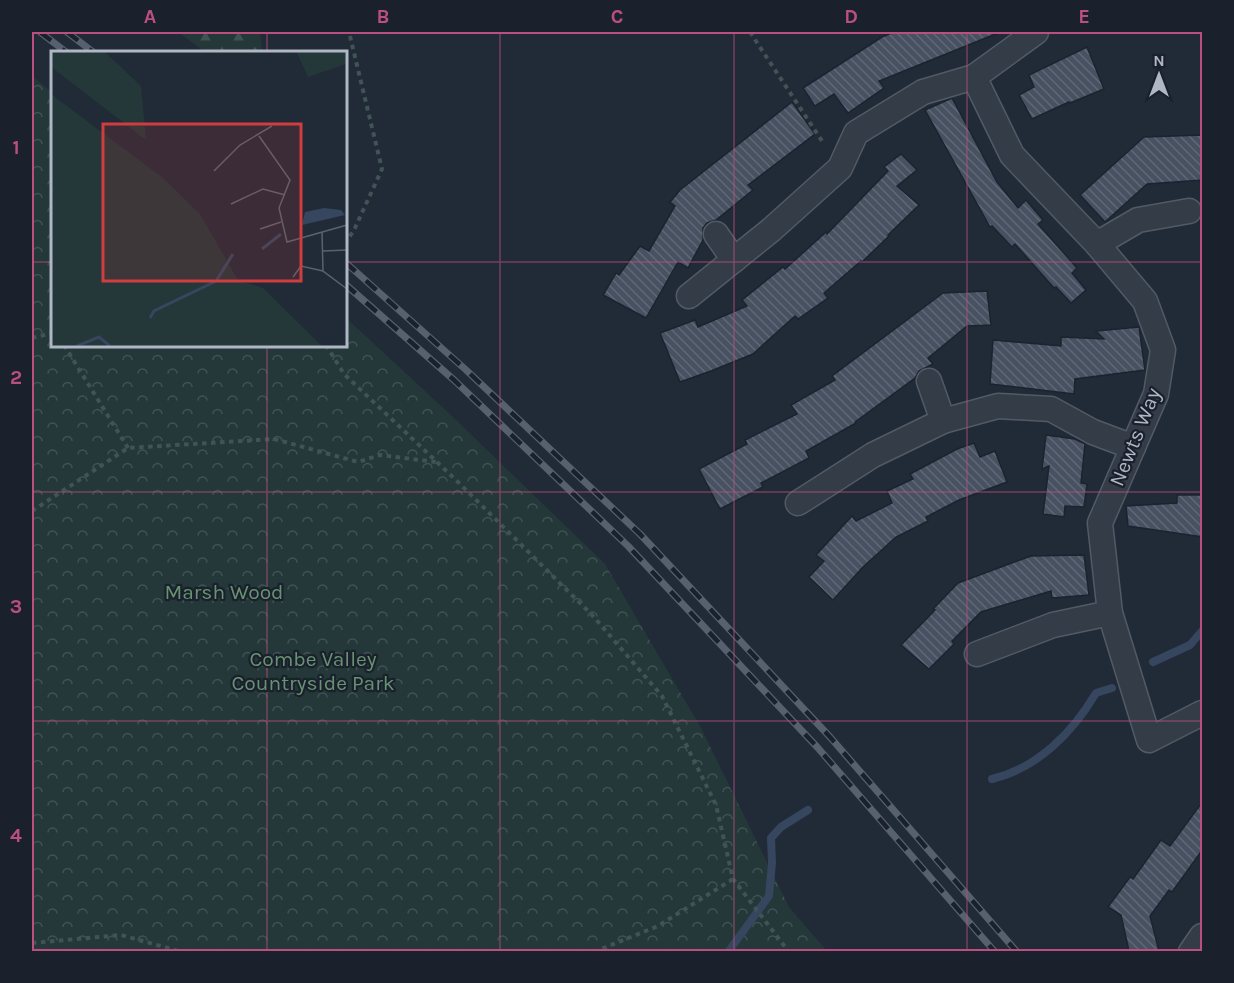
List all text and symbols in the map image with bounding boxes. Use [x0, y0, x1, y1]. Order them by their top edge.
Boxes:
text: A [144, 5, 157, 28]
text: B [377, 5, 389, 28]
text: C [611, 5, 623, 28]
text: D [844, 5, 858, 28]
text: E [1078, 5, 1090, 28]
north arrow [1129, 45, 1189, 105]
inset map [51, 51, 346, 346]
text: N [1153, 51, 1165, 70]
text: 1 [12, 136, 20, 159]
text: 2 [10, 366, 22, 389]
street label: Newts Way [1104, 384, 1166, 490]
park label: Marsh Wood [164, 580, 284, 604]
text: 3 [10, 595, 22, 618]
park label: Combe Valley Countryside Park [231, 647, 395, 695]
text: 4 [10, 824, 22, 847]

